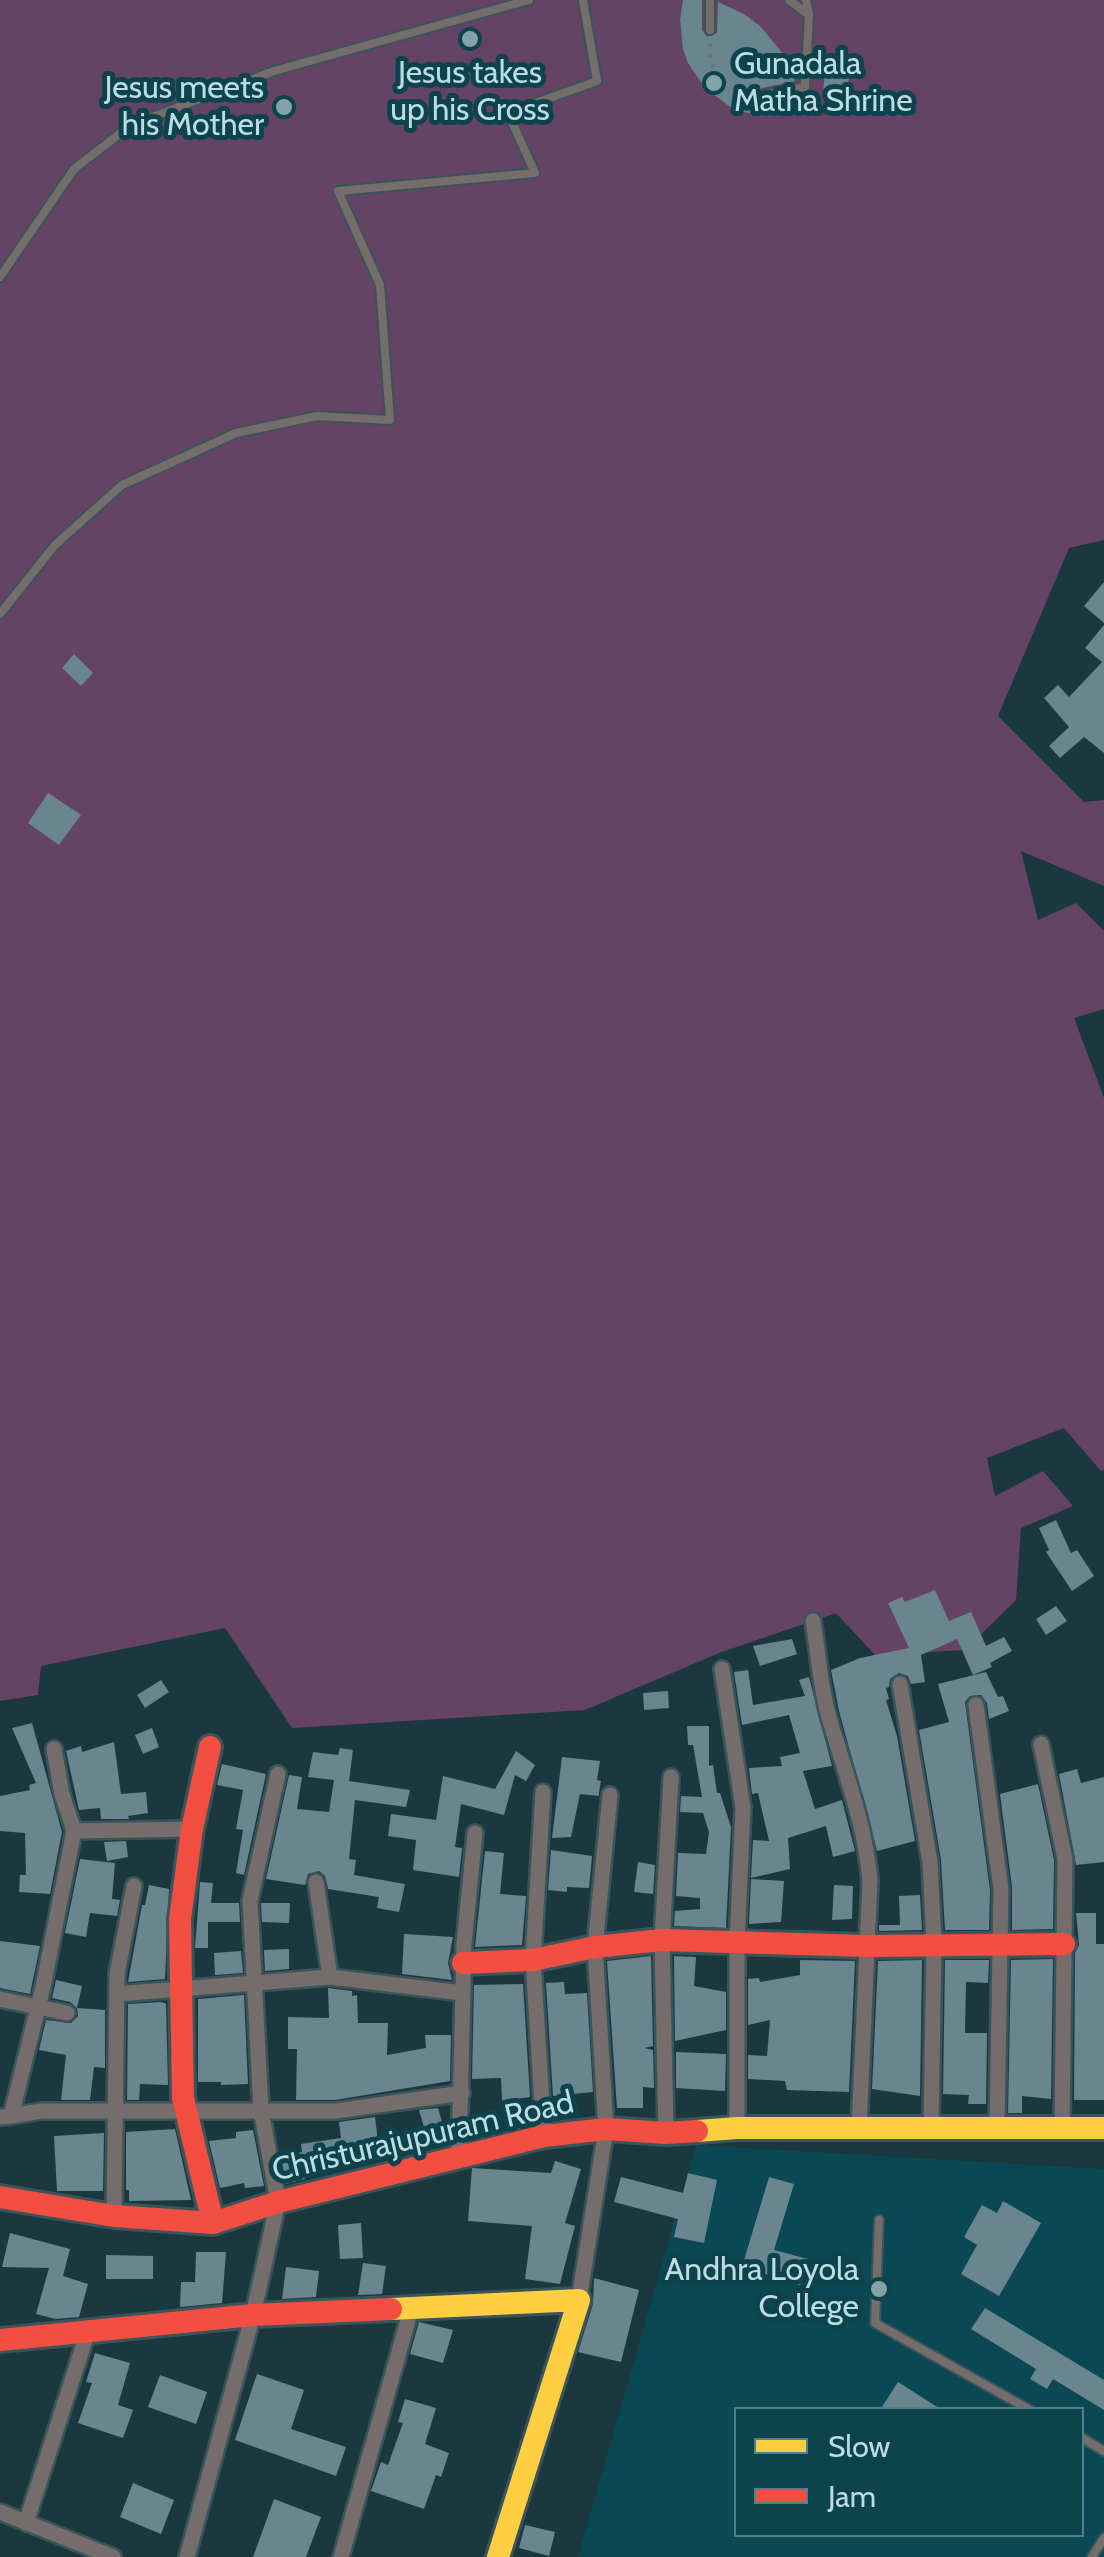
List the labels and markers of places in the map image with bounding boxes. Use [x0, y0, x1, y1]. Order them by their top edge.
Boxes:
marker: Jesus takes up his Cross [459, 28, 481, 50]
place label: Gunadala Matha Shrine [734, 46, 913, 121]
place label: Jesus takes up his Cross [390, 55, 550, 130]
place label: Jesus meets his Mother [105, 70, 264, 145]
marker: Gunadala Matha Shrine [703, 72, 725, 94]
marker: Jesus meets his Mother [273, 96, 295, 118]
place label: Andhra Loyola College [665, 2252, 859, 2327]
marker: Andhra Loyola College [868, 2278, 890, 2300]

